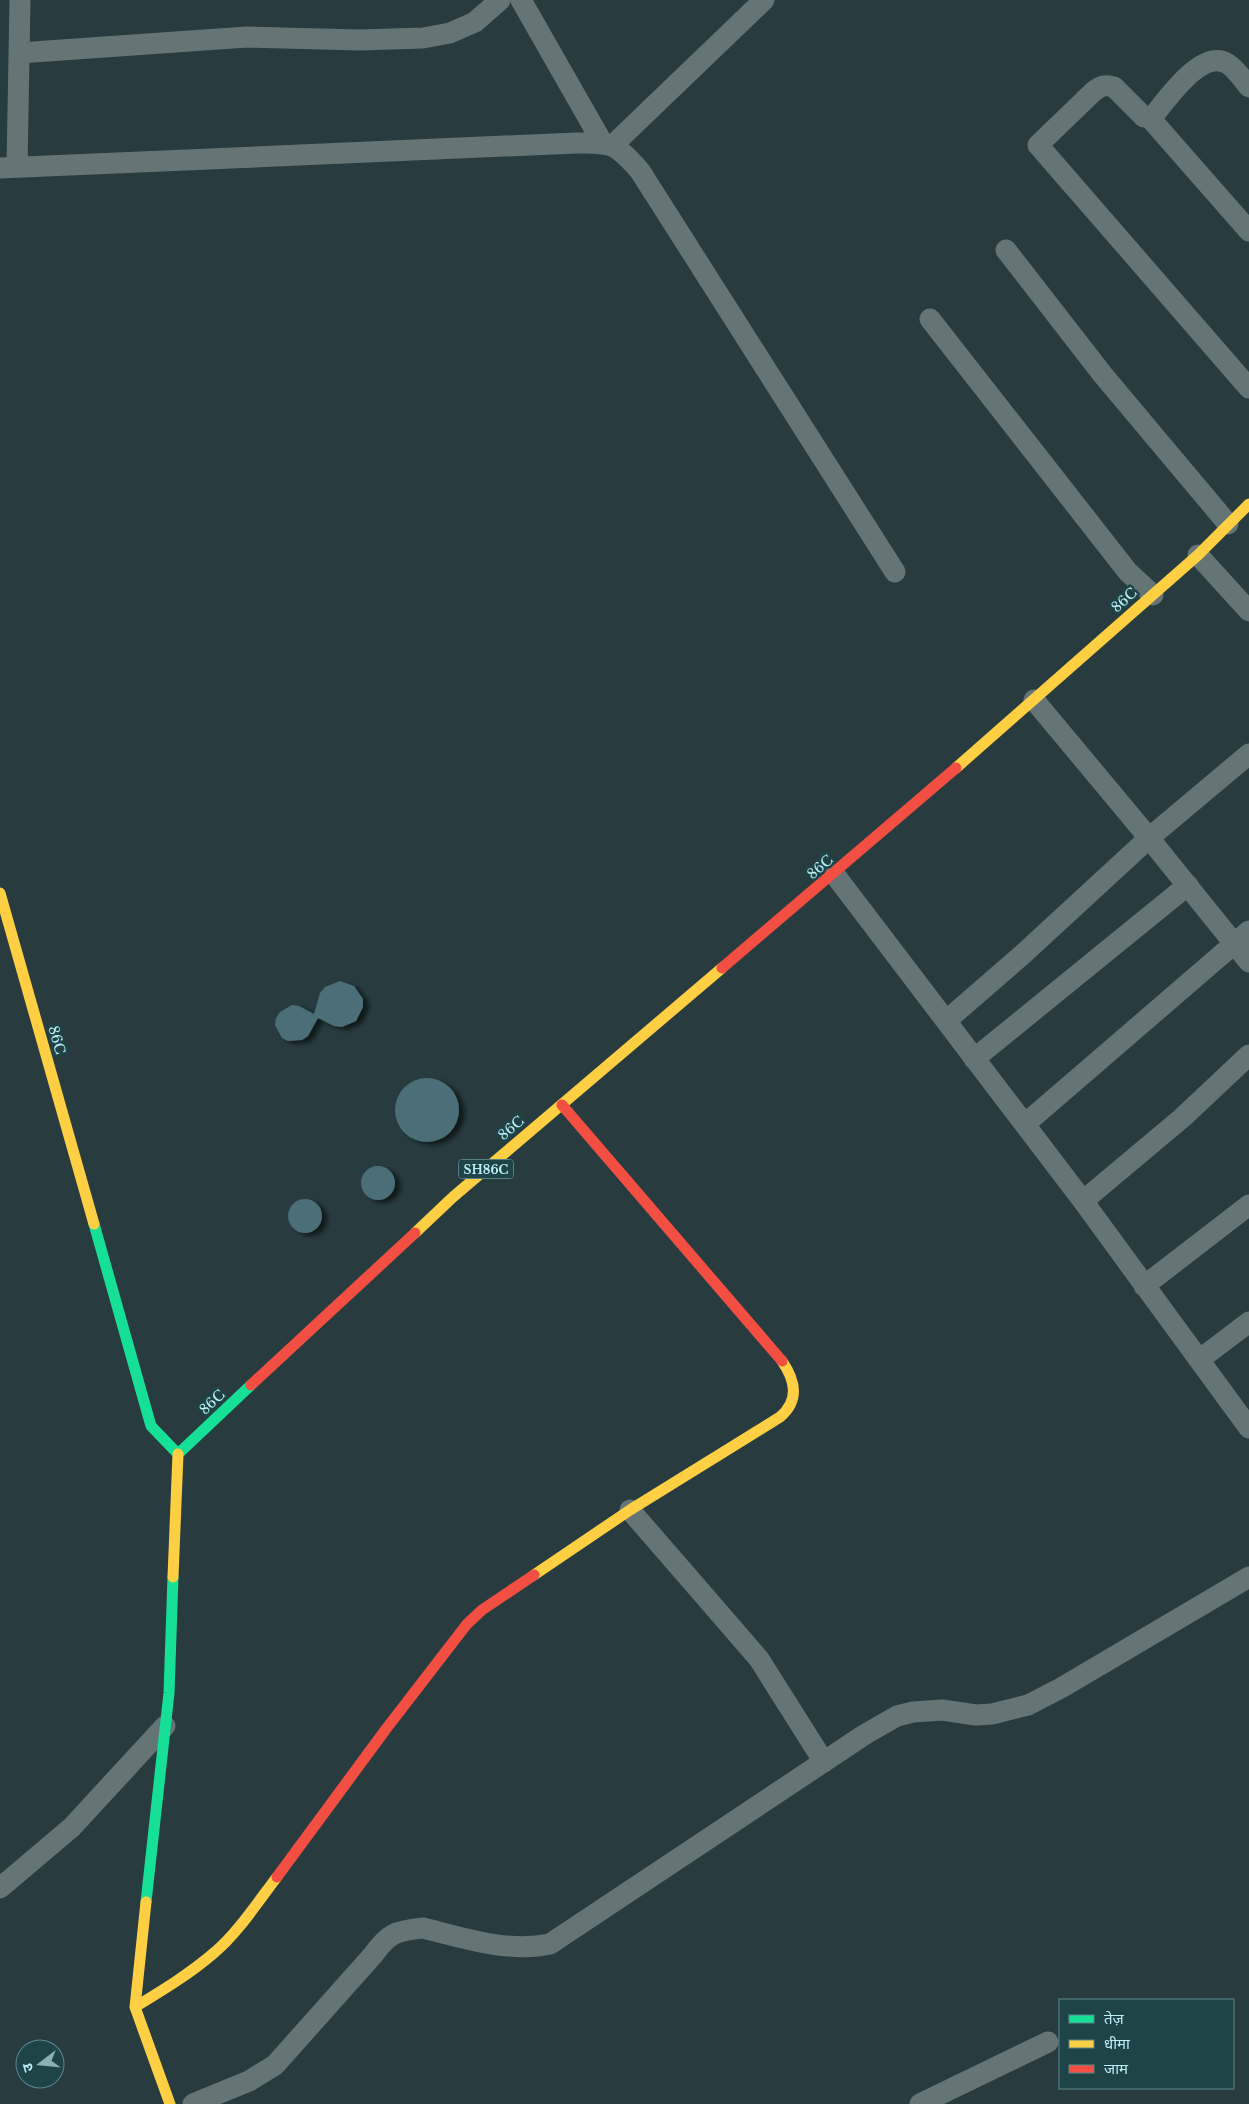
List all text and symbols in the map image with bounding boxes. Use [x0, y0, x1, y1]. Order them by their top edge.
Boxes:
street label: 86C [1107, 584, 1141, 616]
street label: 86C [803, 851, 837, 883]
street label: 86C [44, 1024, 70, 1056]
street label: 86C [494, 1112, 528, 1144]
road number: SH86C [458, 1160, 514, 1178]
street label: 86C [195, 1386, 229, 1418]
legend [1059, 1999, 1234, 2089]
text: तेज़ [1104, 2009, 1125, 2028]
text: धीमा [1104, 2034, 1131, 2053]
north arrow [15, 2039, 65, 2089]
text: जाम [1104, 2059, 1129, 2078]
text: उ [18, 2060, 37, 2074]

